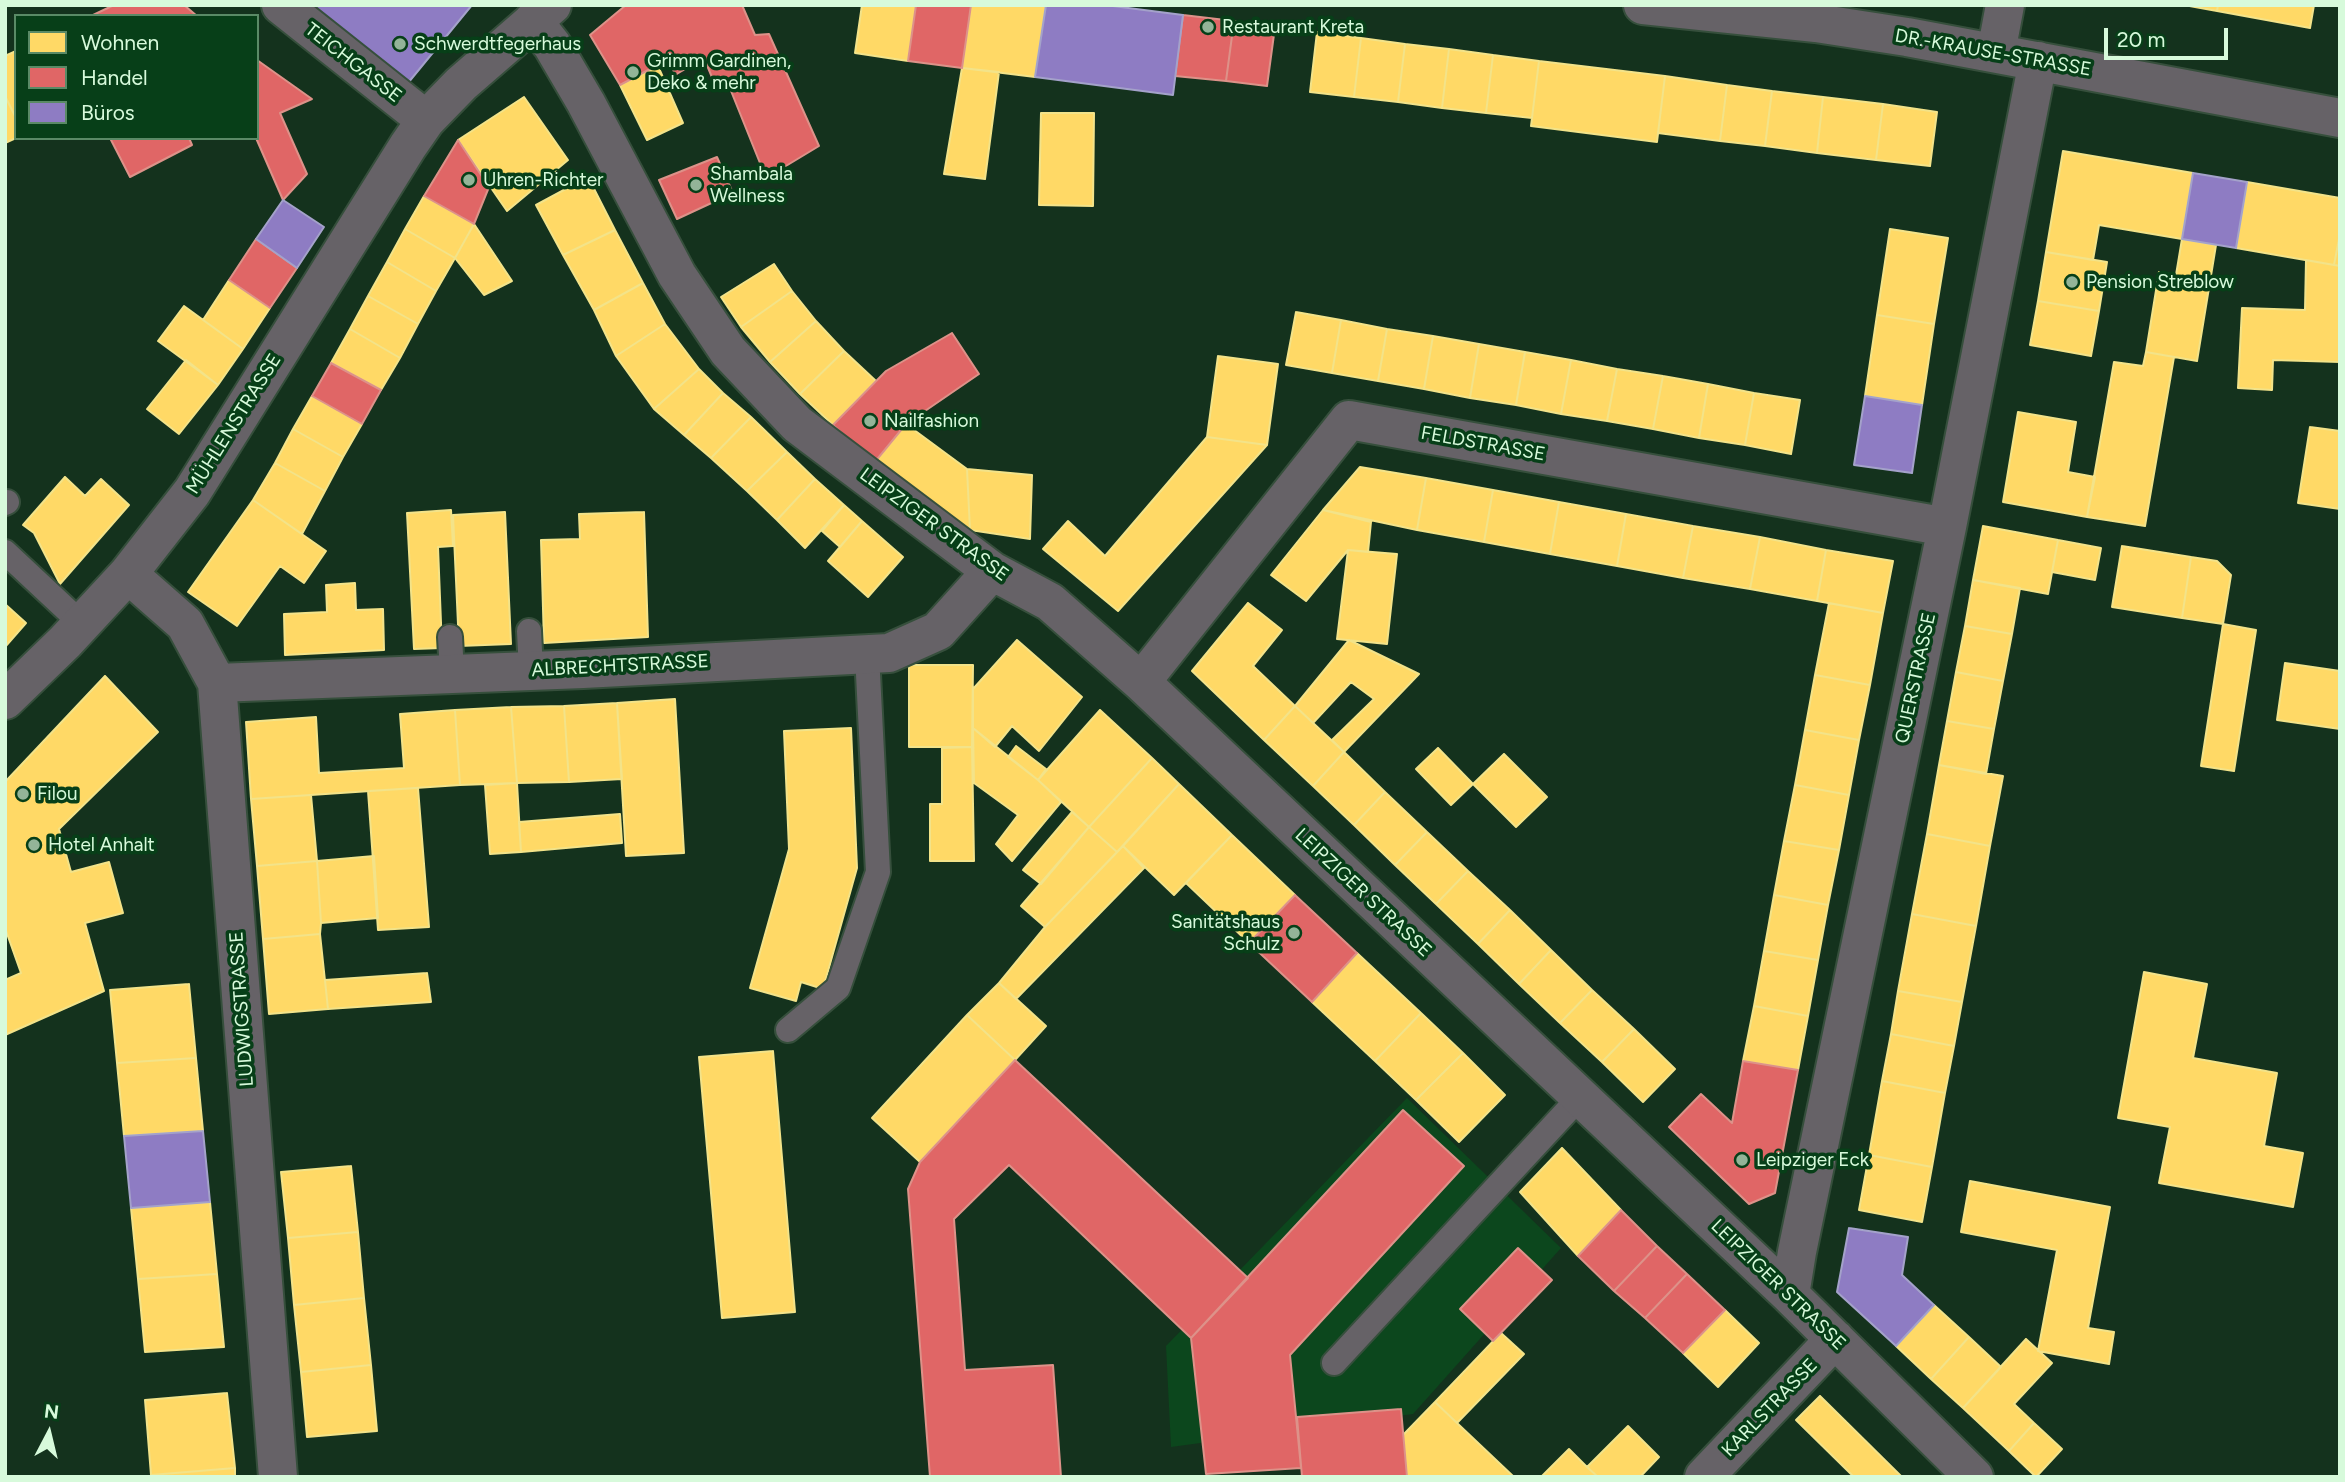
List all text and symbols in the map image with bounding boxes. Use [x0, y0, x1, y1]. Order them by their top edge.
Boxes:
legend [14, 14, 259, 140]
scale bar [2107, 14, 2231, 58]
place label: Restaurant Kreta [1222, 16, 1364, 38]
street label: TEICHGASSE [300, 18, 406, 108]
marker: Restaurant Kreta [1200, 19, 1216, 35]
street label: DR.-KRAUSE-STRASSE [1893, 24, 2093, 82]
text: 20 m [2117, 27, 2165, 52]
text: Wohnen [81, 30, 159, 55]
place label: Schwerdtfegerhaus [414, 33, 581, 55]
marker: Schwerdtfegerhaus [392, 36, 408, 52]
place label: Grimm Gardinen, Deko & mehr [647, 50, 791, 94]
marker: Grimm Gardinen, Deko & mehr [625, 64, 641, 80]
text: Handel [81, 65, 148, 90]
text: Büros [81, 100, 135, 125]
place label: Shambala Wellness [710, 163, 793, 207]
place label: Uhren-Richter [483, 169, 603, 191]
marker: Uhren-Richter [461, 172, 477, 188]
marker: Shambala Wellness [688, 177, 704, 193]
place label: Pension Streblow [2086, 271, 2234, 293]
marker: Pension Streblow [2064, 274, 2080, 290]
street label: MÜHLENSTRASSE [182, 350, 286, 498]
place label: Nailfashion [884, 410, 979, 432]
marker: Nailfashion [862, 413, 878, 429]
street label: FELDSTRASSE [1419, 422, 1547, 466]
street label: LEIPZIGER STRASSE [855, 463, 1013, 587]
street label: QUERSTRASSE [1891, 611, 1941, 745]
street label: ALBRECHTSTRASSE [531, 650, 709, 682]
place label: Filou [37, 783, 78, 805]
marker: Filou [15, 786, 31, 802]
street label: LEIPZIGER STRASSE [1290, 824, 1436, 962]
place label: Hotel Anhalt [48, 834, 155, 856]
marker: Hotel Anhalt [26, 837, 42, 853]
place label: Sanitätshaus Schulz [1171, 911, 1280, 955]
marker: Sanitätshaus Schulz [1286, 925, 1302, 941]
street label: LUDWIGSTRASSE [225, 931, 259, 1087]
place label: Leipziger Eck [1756, 1149, 1869, 1171]
marker: Leipziger Eck [1734, 1152, 1750, 1168]
street label: LEIPZIGER STRASSE [1706, 1215, 1850, 1355]
street label: KARLSTRASSE [1717, 1354, 1823, 1462]
north arrow [14, 1398, 84, 1468]
text: N [43, 1399, 60, 1424]

